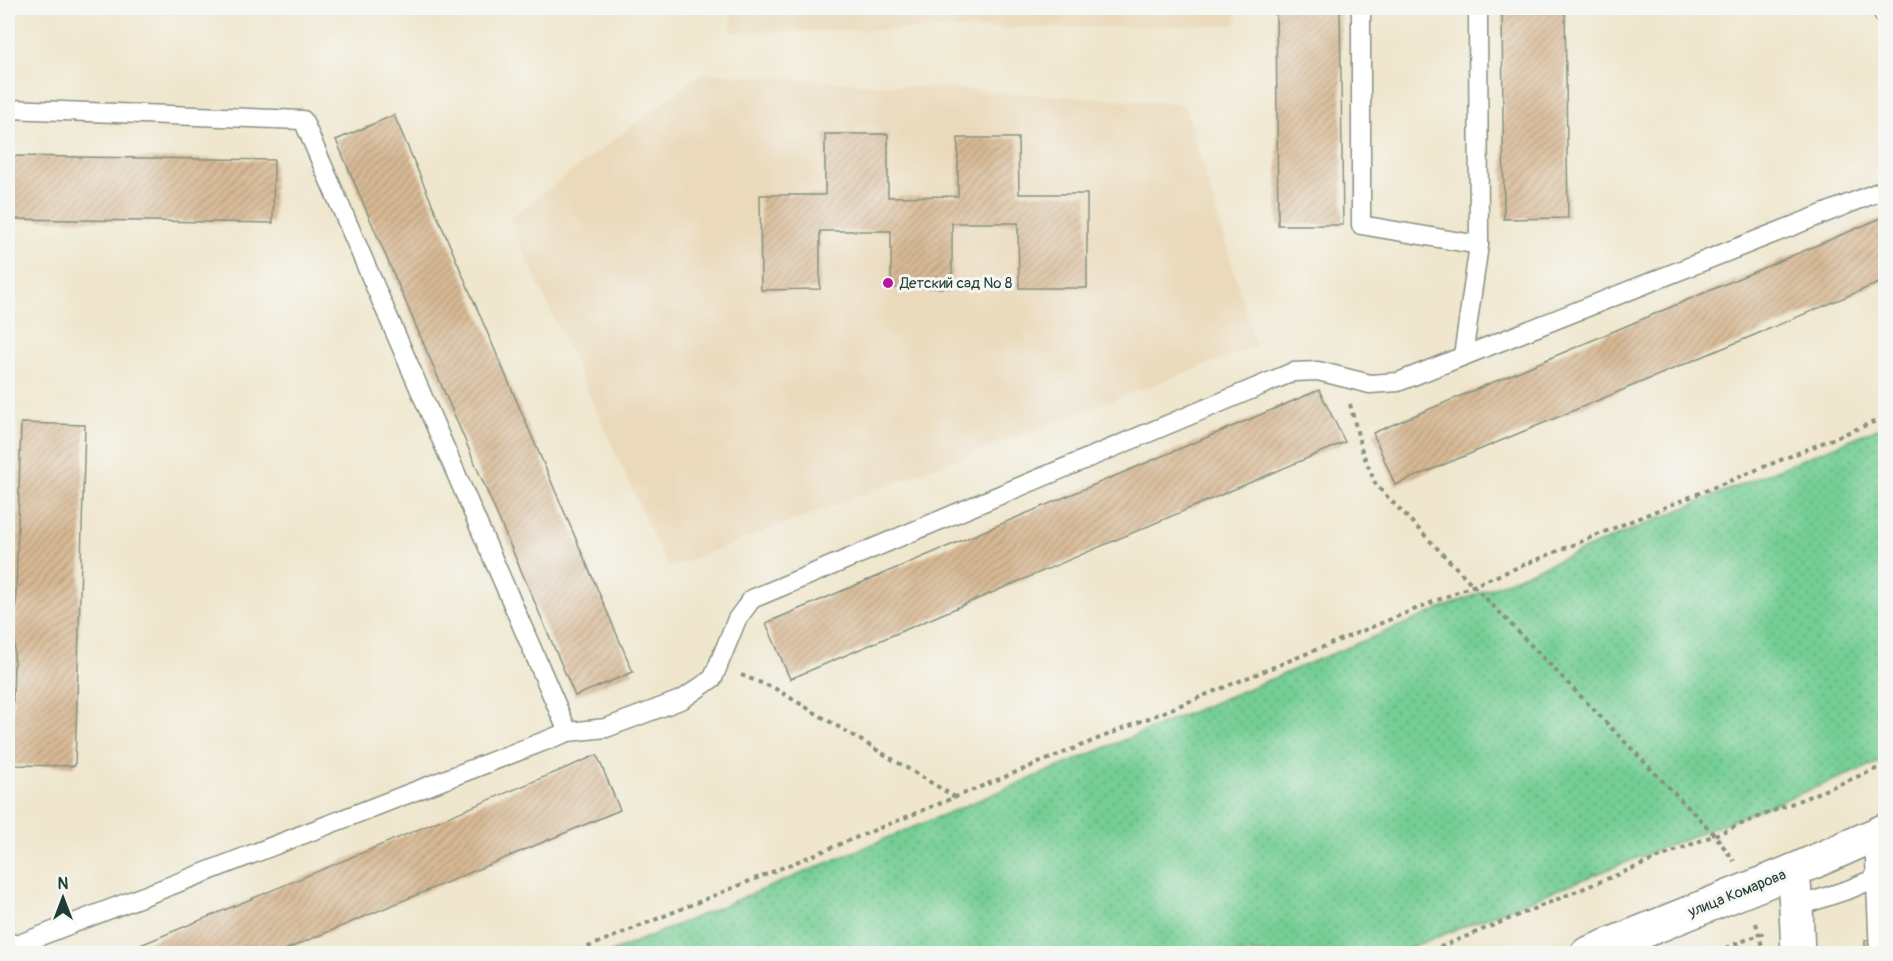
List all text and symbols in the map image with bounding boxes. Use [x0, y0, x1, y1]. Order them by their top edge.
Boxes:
place label: Детский сад № 8 [899, 274, 1013, 293]
marker: Детский сад № 8 [881, 276, 895, 290]
street label: улица Комарова [1685, 865, 1789, 922]
north arrow [33, 868, 93, 928]
text: N [58, 874, 69, 894]

